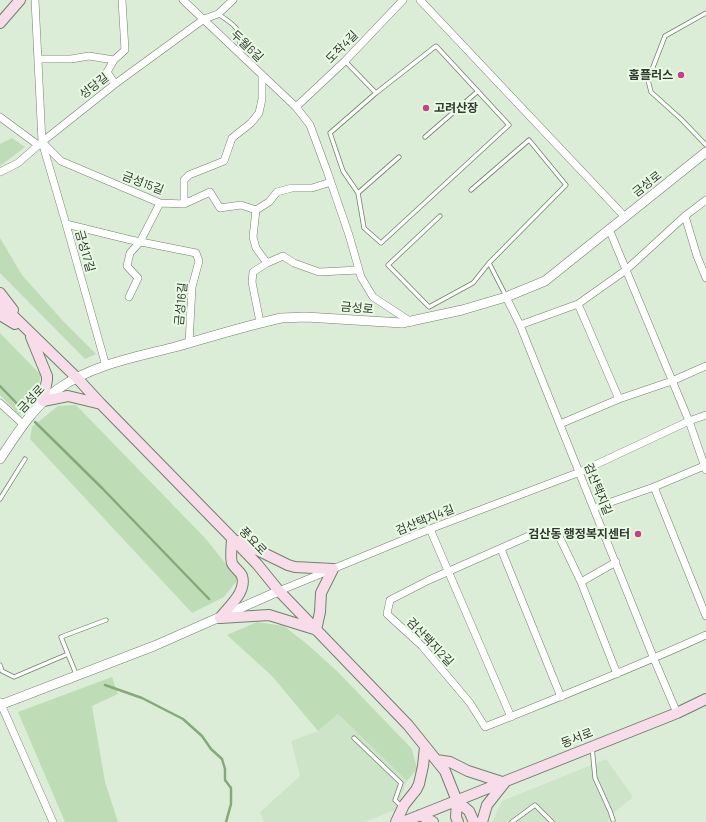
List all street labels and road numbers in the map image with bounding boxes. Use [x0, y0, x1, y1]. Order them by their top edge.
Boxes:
street label: 두월6길 [228, 27, 266, 65]
street label: 도작4길 [323, 28, 361, 66]
street label: 성당길 [77, 70, 111, 102]
street label: 금성15길 [120, 168, 166, 198]
street label: 금성로 [630, 168, 664, 200]
street label: 금성17길 [72, 228, 98, 274]
street label: 금성16길 [172, 282, 190, 326]
street label: 금성로 [340, 299, 374, 317]
street label: 금성로 [14, 382, 48, 416]
street label: 검산택지길 [581, 461, 615, 517]
street label: 검산택지4길 [394, 502, 456, 538]
street label: 풍요로 [236, 524, 270, 558]
street label: 검산택지2길 [403, 615, 457, 669]
street label: 동서로 [559, 725, 595, 751]

